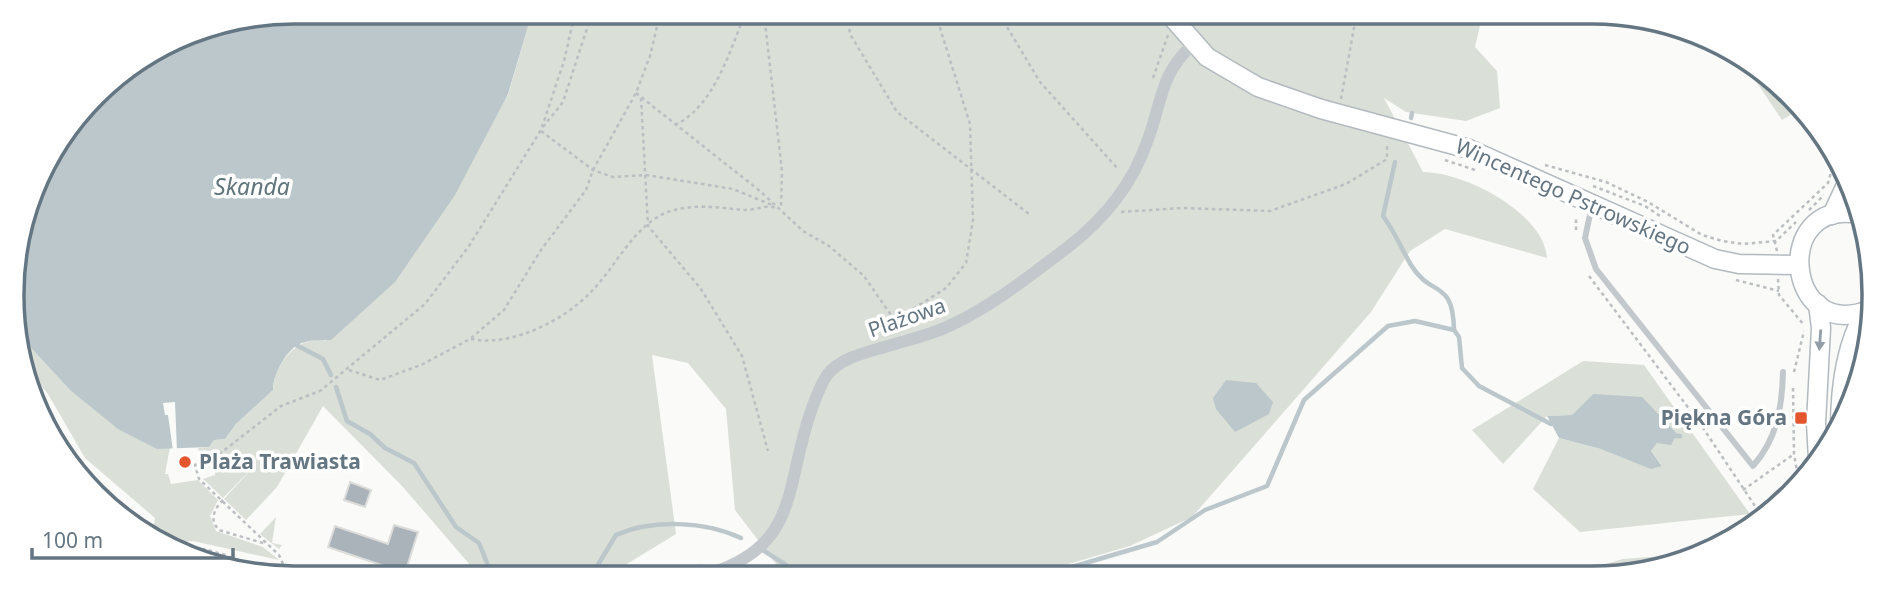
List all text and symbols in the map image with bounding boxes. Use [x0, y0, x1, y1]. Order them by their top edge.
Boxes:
street label: Wincentego Pstrowskiego [1451, 131, 1696, 261]
water label: Skanda [214, 170, 290, 202]
street label: Plażowa [864, 291, 949, 343]
one-way arrow [1814, 329, 1825, 351]
place label: Piękna Góra [1661, 403, 1787, 431]
marker: Piękna Góra [1793, 410, 1809, 426]
place label: Plaża Trawiasta [199, 447, 361, 475]
marker: Plaża Trawiasta [177, 454, 193, 470]
scale bar [32, 516, 233, 560]
text: 100 m [42, 526, 103, 554]

